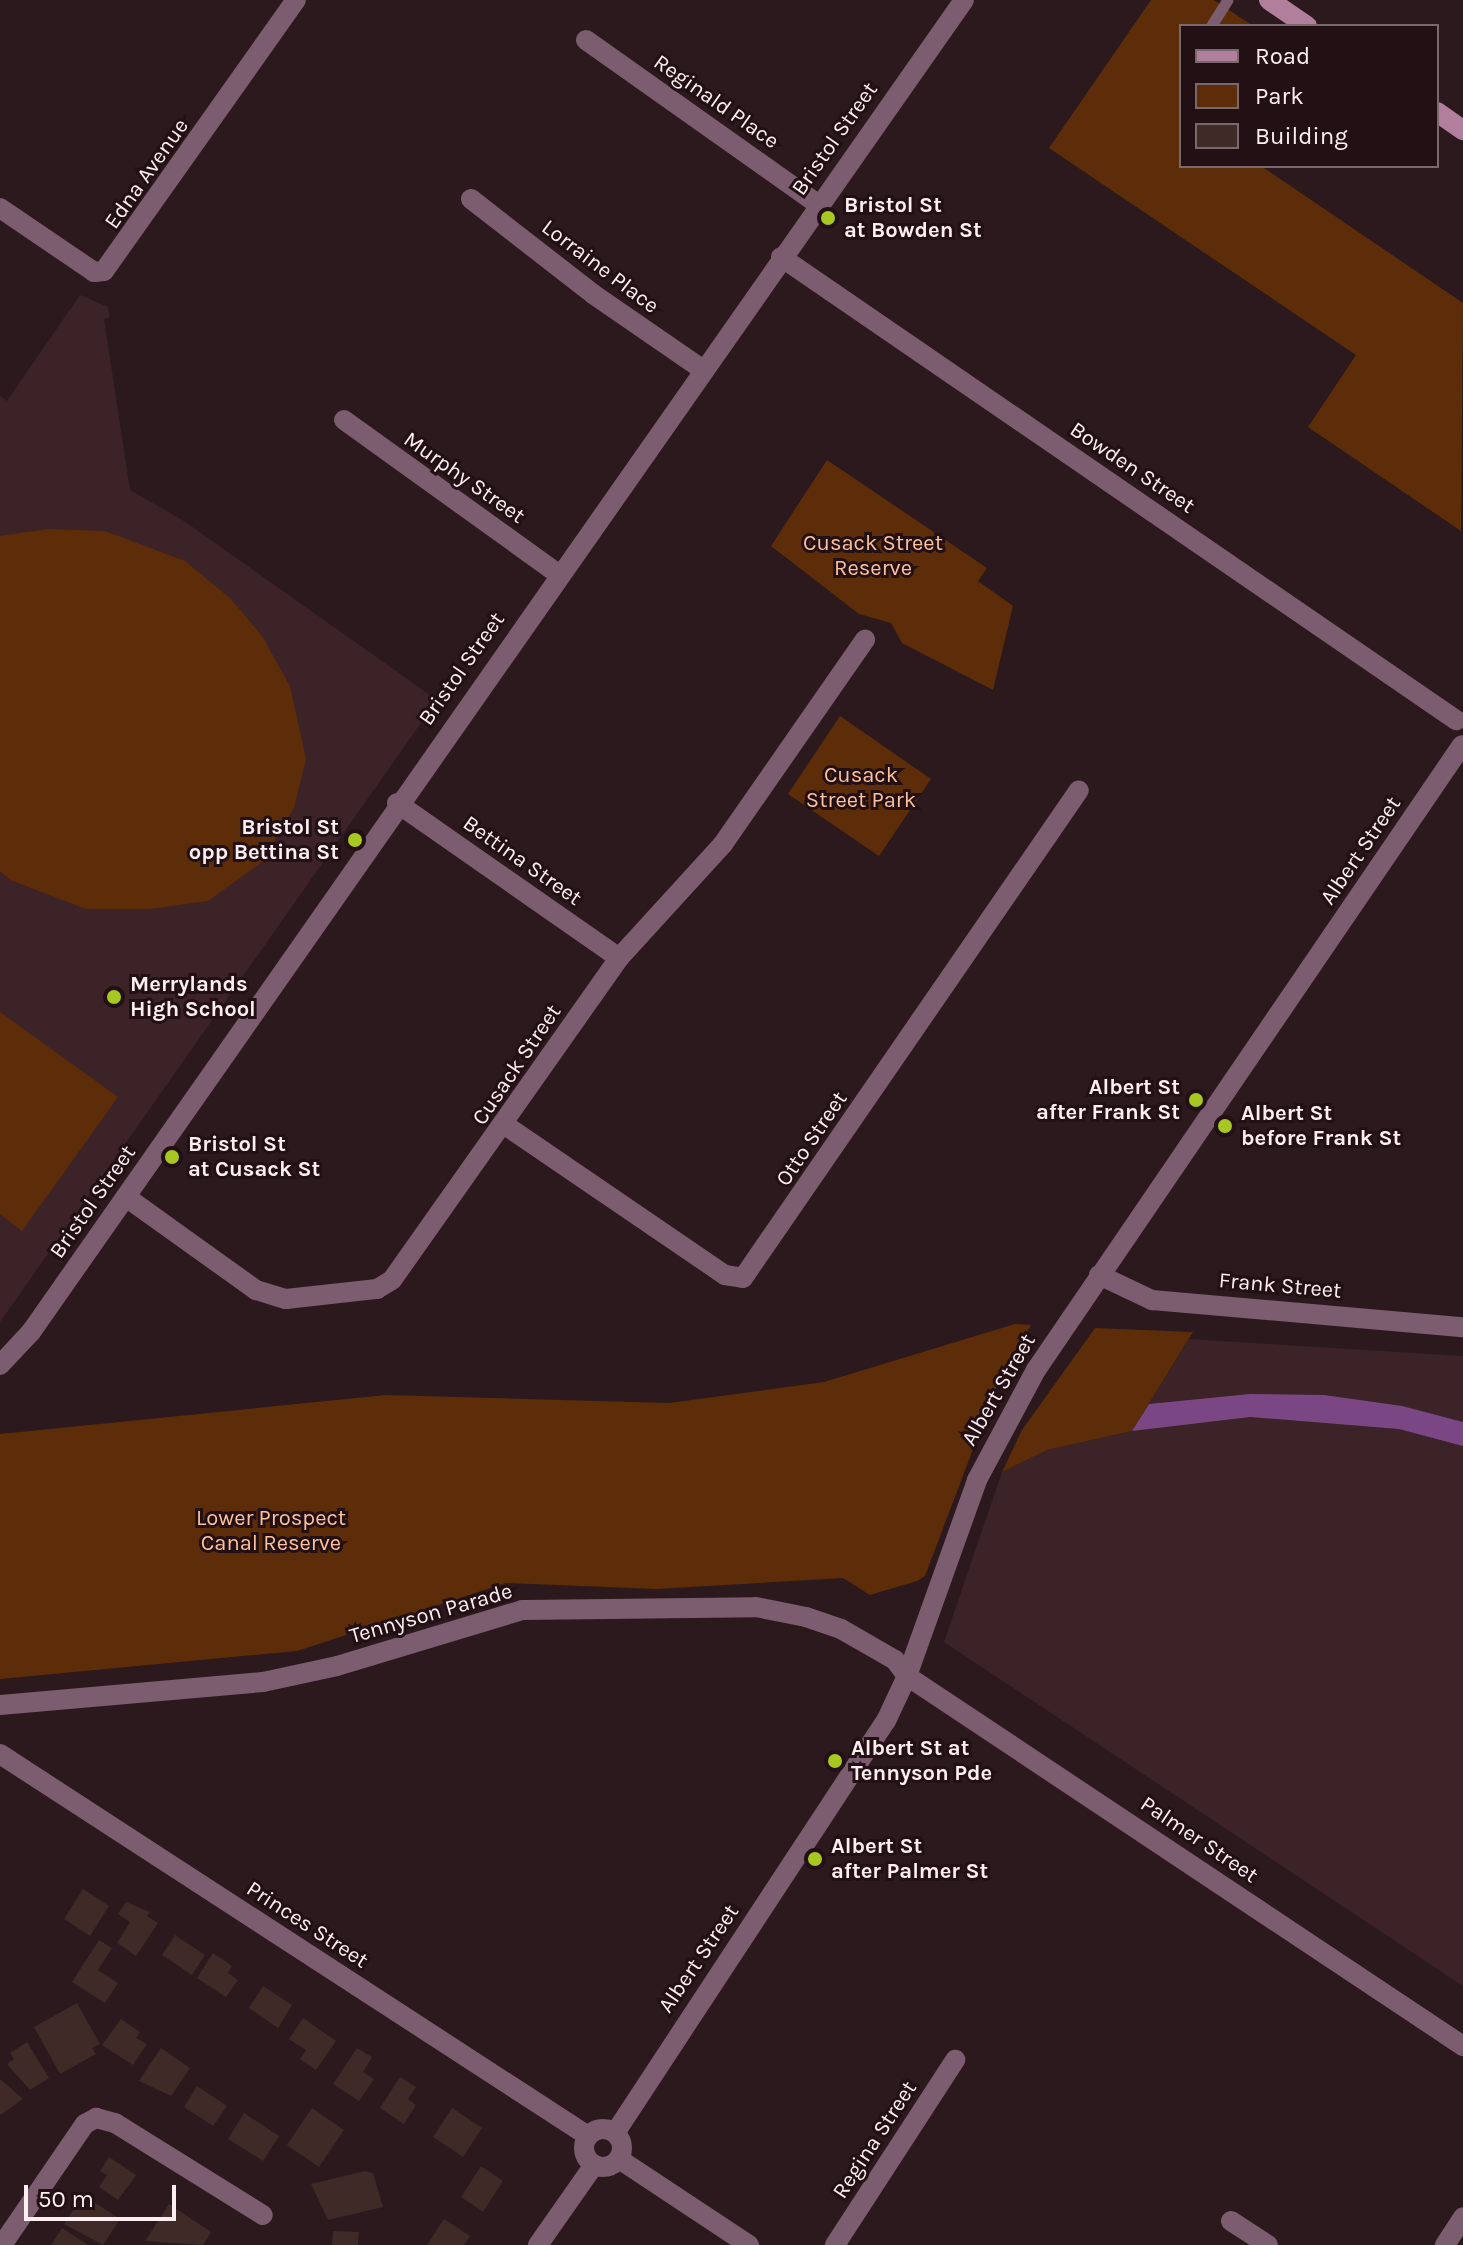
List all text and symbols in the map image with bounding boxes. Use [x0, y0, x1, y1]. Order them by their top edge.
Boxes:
legend [1179, 24, 1439, 168]
text: Road [1255, 42, 1310, 70]
street label: Reginald Place [648, 49, 784, 155]
street label: Bristol Street [786, 77, 884, 201]
text: Park [1255, 82, 1304, 110]
street label: Edna Avenue [99, 114, 195, 234]
text: Building [1255, 122, 1348, 150]
place label: Bristol St at Bowden St [844, 192, 982, 244]
marker: Bristol St at Bowden St [819, 209, 837, 227]
street label: Lorraine Place [536, 214, 664, 320]
street label: Bowden Street [1065, 417, 1199, 519]
street label: Murphy Street [398, 426, 530, 530]
park label: Cusack Street Reserve [803, 530, 943, 582]
street label: Bristol Street [413, 607, 511, 731]
park label: Cusack Street Park [806, 762, 916, 814]
street label: Albert Street [1315, 792, 1407, 910]
street label: Bettina Street [457, 810, 587, 912]
place label: Bristol St opp Bettina St [189, 814, 339, 866]
marker: Bristol St opp Bettina St [346, 831, 364, 849]
place label: Merrylands High School [130, 971, 256, 1022]
marker: Merrylands High School [105, 988, 123, 1006]
street label: Cusack Street [467, 1000, 567, 1130]
place label: Albert St after Frank St [1036, 1074, 1180, 1126]
street label: Otto Street [771, 1087, 853, 1191]
marker: Albert St after Frank St [1187, 1091, 1205, 1109]
place label: Albert St before Frank St [1241, 1100, 1401, 1152]
marker: Albert St before Frank St [1216, 1117, 1234, 1135]
place label: Bristol St at Cusack St [188, 1131, 320, 1182]
street label: Bristol Street [44, 1140, 142, 1264]
marker: Bristol St at Cusack St [163, 1148, 181, 1166]
street label: Frank Street [1218, 1267, 1342, 1305]
street label: Albert Street [956, 1329, 1042, 1451]
park label: Lower Prospect Canal Reserve [196, 1505, 346, 1556]
street label: Tennyson Parade [347, 1578, 515, 1650]
place label: Albert St at Tennyson Pde [851, 1735, 992, 1786]
marker: Albert St at Tennyson Pde [826, 1752, 844, 1770]
street label: Palmer Street [1135, 1791, 1263, 1889]
place label: Albert St after Palmer St [831, 1833, 988, 1884]
marker: Albert St after Palmer St [806, 1850, 824, 1868]
street label: Princes Street [241, 1876, 373, 1974]
street label: Albert Street [653, 1900, 745, 2018]
street label: Regina Street [827, 2076, 923, 2204]
scale bar [28, 2169, 180, 2219]
text: 50 m [38, 2185, 94, 2213]

